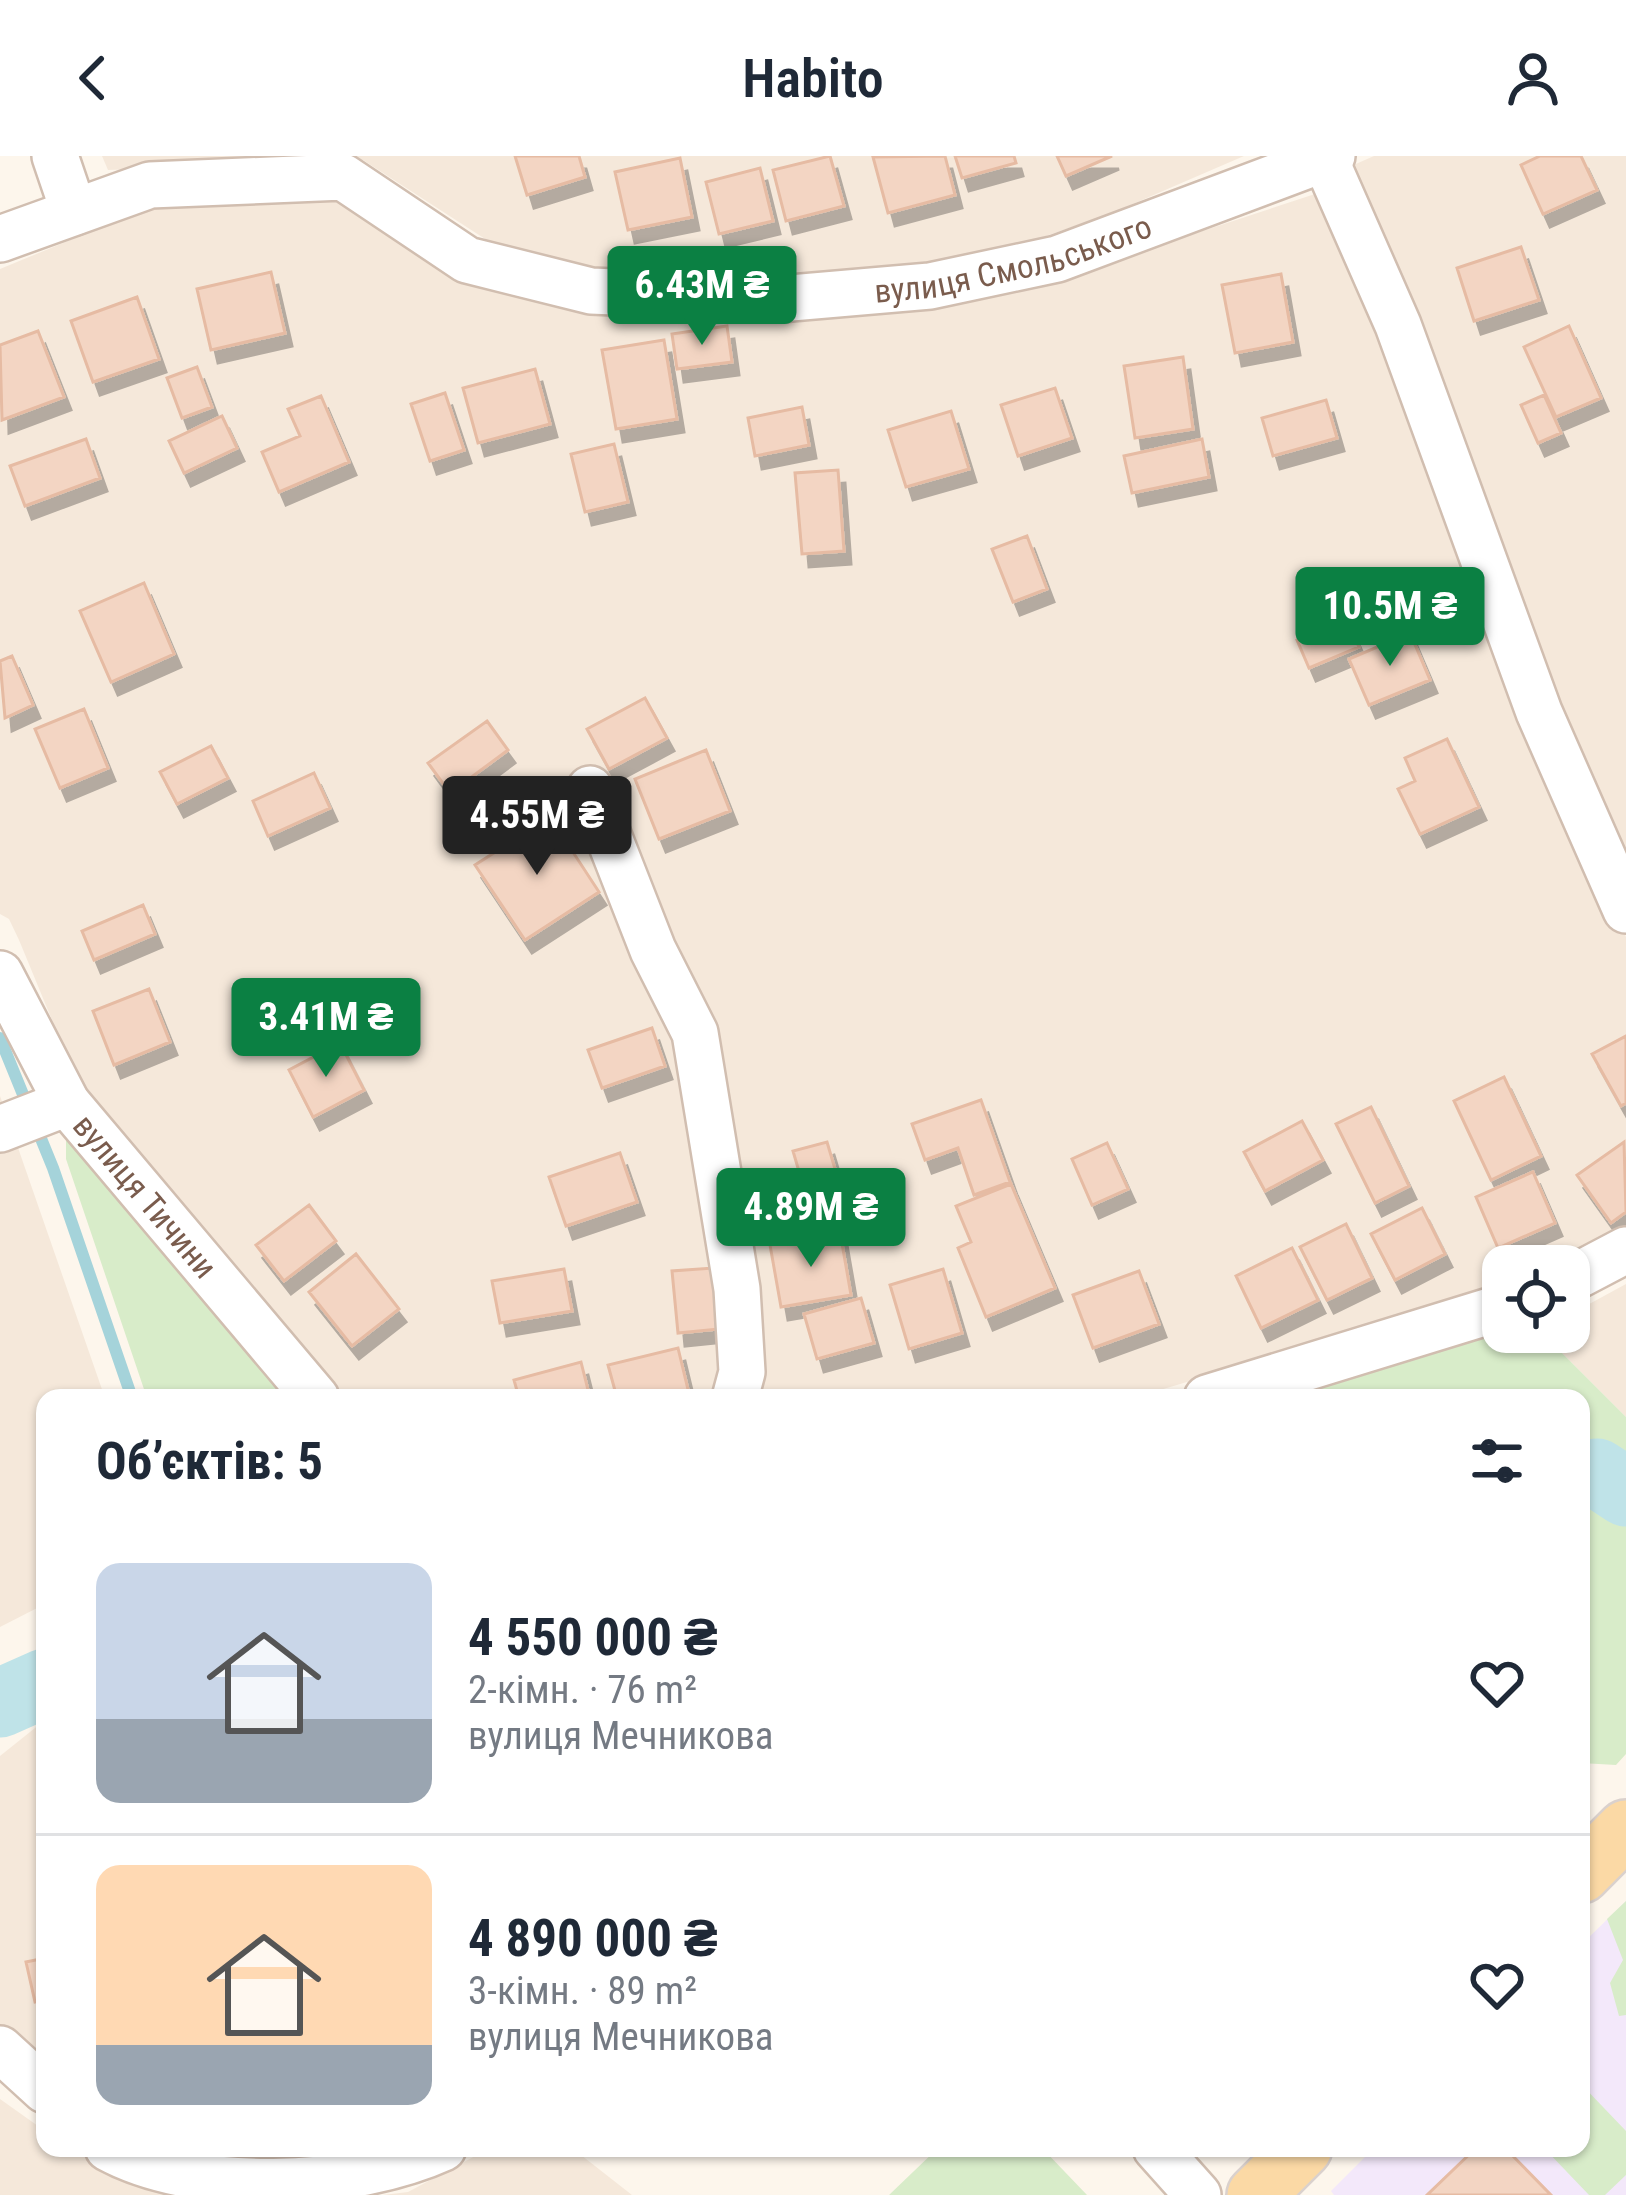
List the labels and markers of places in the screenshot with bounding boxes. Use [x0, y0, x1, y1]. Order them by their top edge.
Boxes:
pin: 6.43M ₴ [591, 246, 813, 348]
pin: 10.5M ₴ [1279, 567, 1501, 669]
pin: 4.55M ₴ [426, 776, 648, 878]
pin: 3.41M ₴ [215, 978, 437, 1080]
pin: 4.89M ₴ [700, 1168, 922, 1270]

